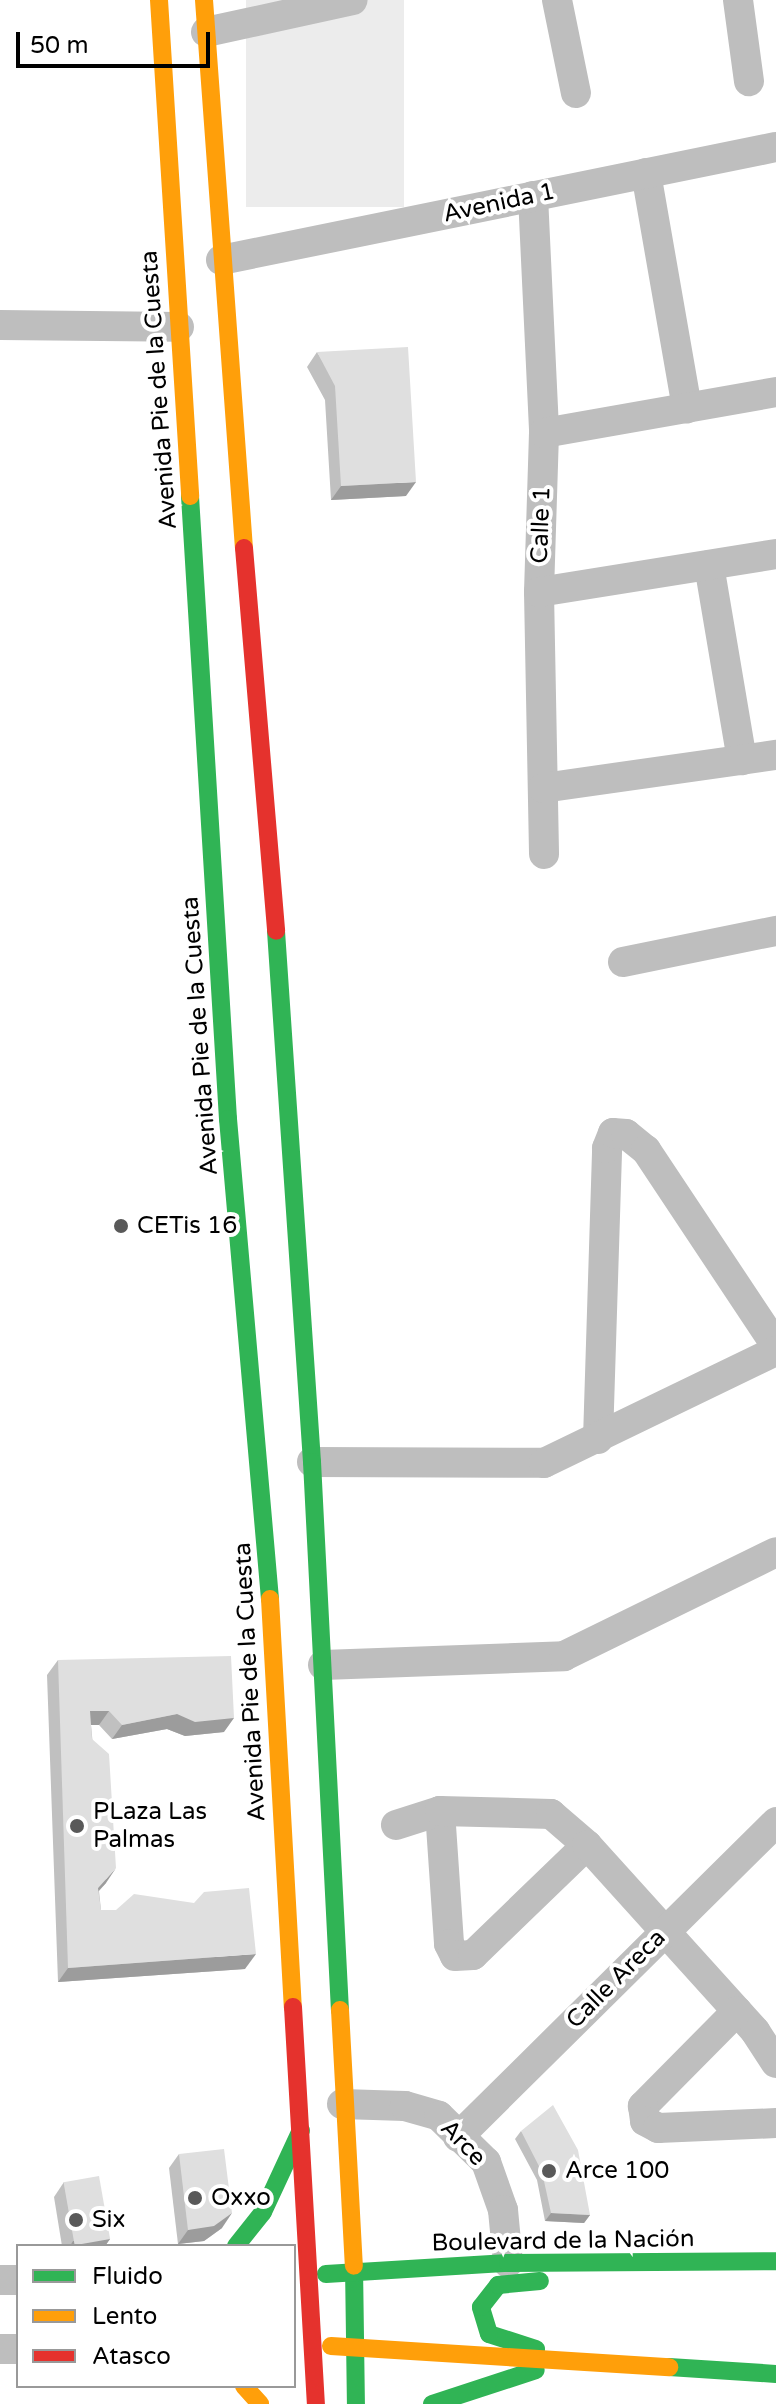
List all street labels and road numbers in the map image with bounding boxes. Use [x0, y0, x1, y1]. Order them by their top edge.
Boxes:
street label: Avenida 1 [440, 177, 558, 229]
street label: Avenida Pie de la Cuesta [135, 249, 183, 531]
street label: Calle 1 [525, 486, 557, 564]
street label: Avenida Pie de la Cuesta [176, 895, 224, 1177]
street label: Avenida Pie de la Cuesta [228, 1542, 272, 1822]
street label: Calle Areca [560, 1923, 672, 2035]
street label: Arce [434, 2114, 492, 2172]
street label: Boulevard de la Nación [431, 2224, 695, 2258]

